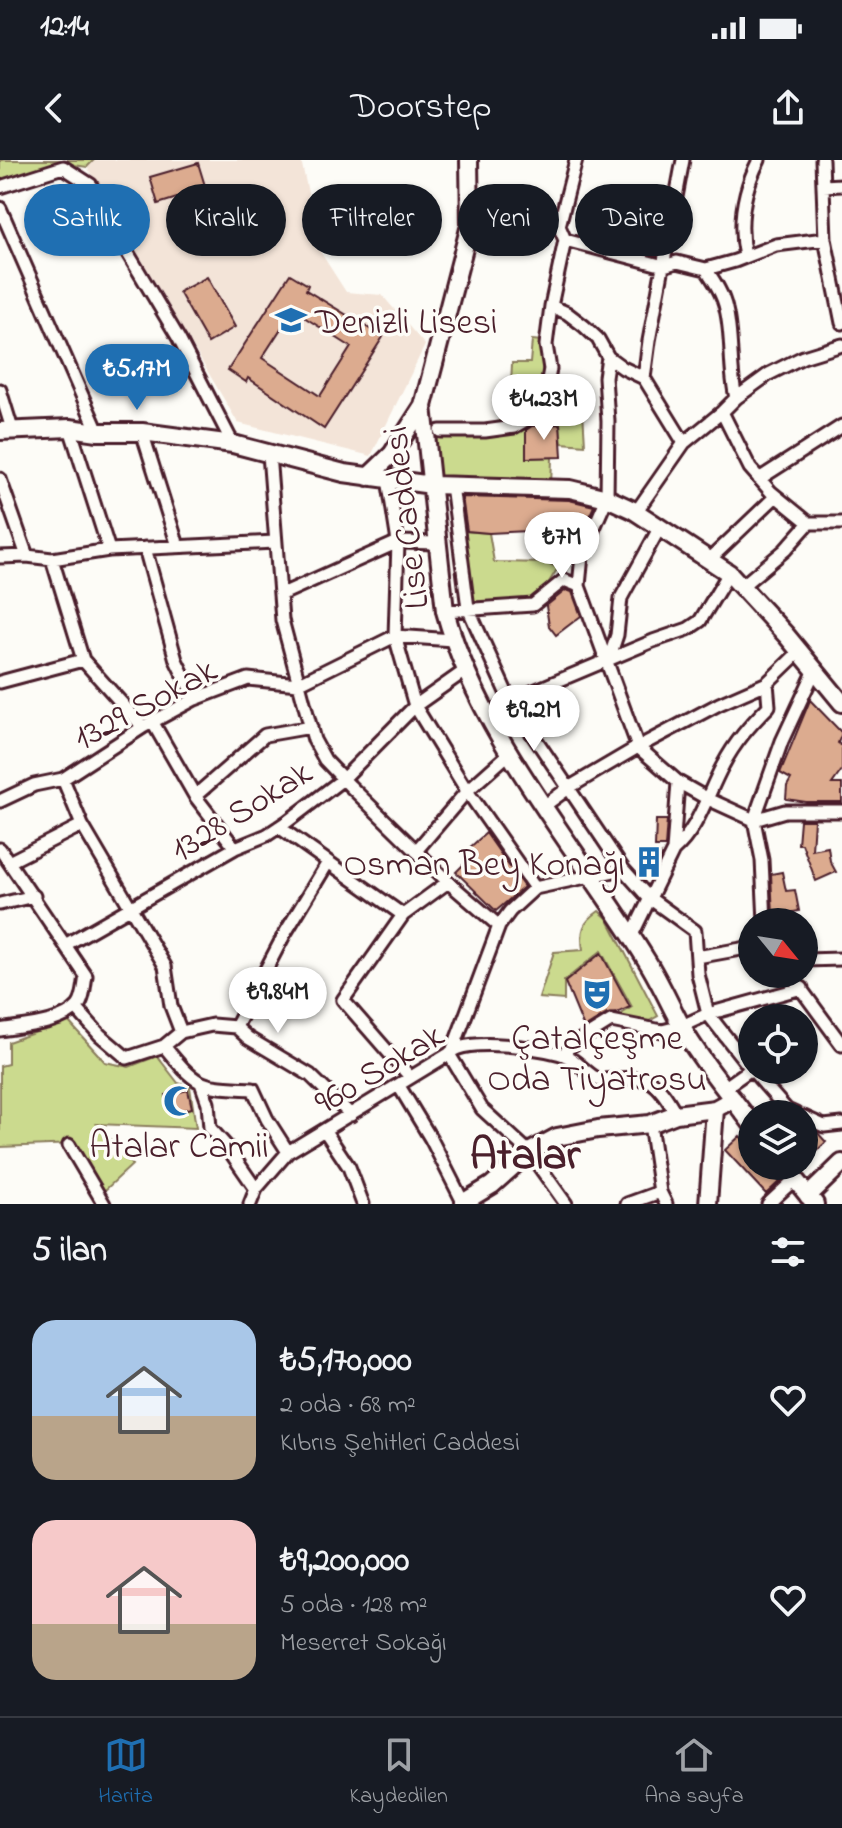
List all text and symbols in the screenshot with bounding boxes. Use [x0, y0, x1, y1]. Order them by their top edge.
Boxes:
text: 12:14 [40, 6, 89, 50]
text: Doorstep [350, 82, 492, 135]
icon: back [32, 86, 76, 130]
icon: share [766, 86, 810, 130]
chip: Satılık [24, 184, 150, 256]
chip: Kiralık [166, 184, 286, 256]
chip: Filtreler [302, 184, 442, 256]
chip: Yeni [458, 184, 559, 256]
chip: Daire [575, 184, 693, 256]
place label: Denizli Lisesi [314, 298, 497, 351]
school or university icon: Denizli Lisesi [274, 303, 308, 337]
pin: ₺5.17M [72, 344, 202, 412]
text: ₺5.17M [103, 351, 171, 389]
pin: ₺4.23M [479, 374, 609, 442]
text: ₺4.23M [510, 381, 578, 419]
street label: Lise Caddesi [371, 423, 446, 612]
pin: ₺7M [523, 512, 601, 580]
text: ₺7M [542, 519, 582, 557]
street label: 1329 Sokak [65, 646, 228, 766]
pin: ₺9.2M [478, 685, 590, 753]
text: ₺9.2M [507, 692, 561, 730]
street label: 1328 Sokak [161, 748, 324, 877]
place label: Osman Bey Konağı [343, 840, 625, 893]
building icon: Osman Bey Konağı [632, 845, 666, 879]
north arrow [738, 908, 818, 988]
map controls [738, 908, 818, 1180]
pin: ₺9.84M [213, 967, 343, 1035]
text: ₺9.84M [247, 974, 309, 1012]
theatre icon: Çatalçeşme Oda Tiyatrosu [580, 977, 614, 1011]
button: locate [738, 1004, 818, 1084]
street label: 960 Sokak [305, 1011, 455, 1130]
place label: Çatalçeşme Oda Tiyatrosu [487, 1014, 707, 1108]
mosque icon: Atalar Camii [162, 1084, 196, 1118]
button: layers [738, 1100, 818, 1180]
place label: Atalar Camii [89, 1122, 269, 1175]
district label: Atalar [470, 1125, 582, 1189]
text: 5 ilan [32, 1227, 107, 1277]
icon: filters [766, 1230, 810, 1274]
text: ₺5,170,000 [280, 1337, 412, 1387]
icon: home [96, 1352, 192, 1448]
icon: heart [766, 1378, 810, 1422]
text: 2 oda · 68 m² [280, 1387, 416, 1425]
text: Kıbrıs Şehitleri Caddesi [280, 1425, 520, 1463]
text: ₺9,200,000 [280, 1537, 409, 1587]
icon: home [96, 1552, 192, 1648]
icon: heart [766, 1578, 810, 1622]
text: 5 oda · 128 m² [280, 1587, 427, 1625]
text: Meserret Sokağı [280, 1625, 447, 1663]
tab: Harita [98, 1733, 153, 1813]
tab: Kaydedilen [350, 1733, 448, 1813]
tab: Ana sayfa [645, 1733, 744, 1813]

